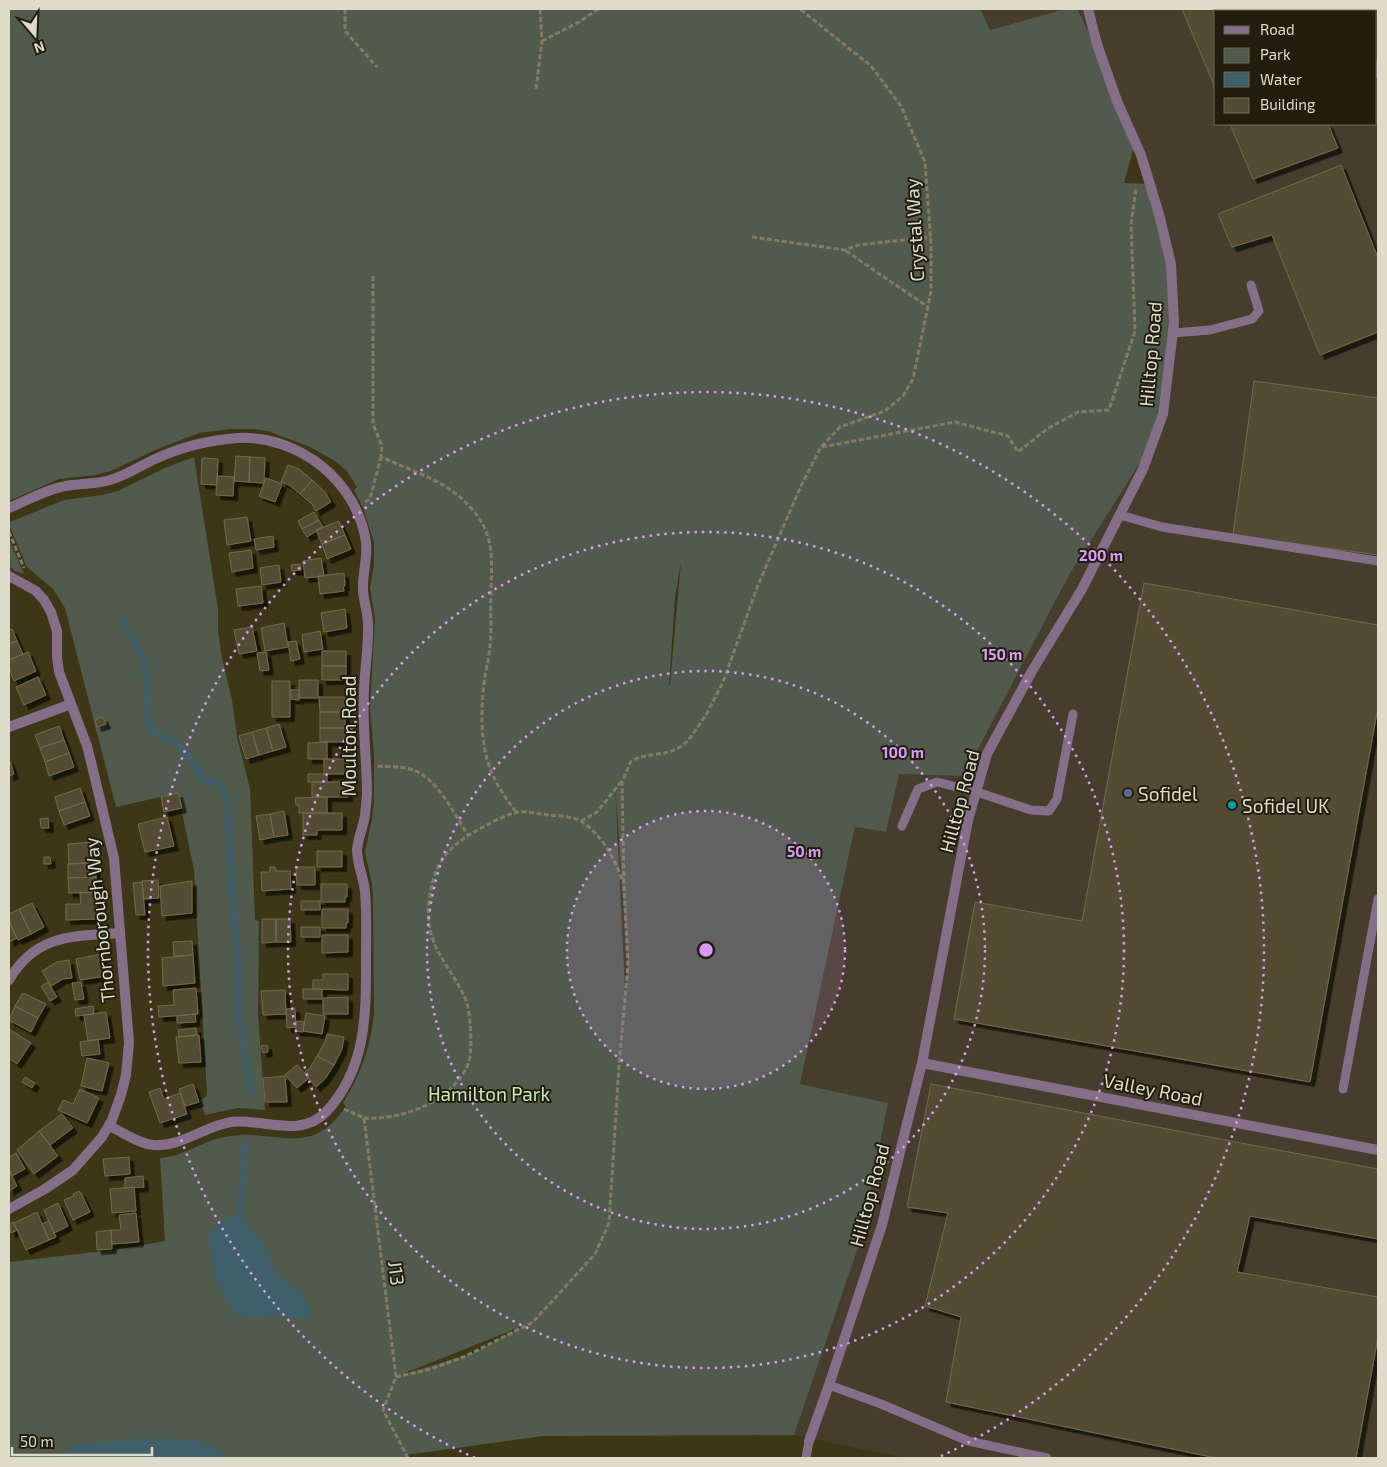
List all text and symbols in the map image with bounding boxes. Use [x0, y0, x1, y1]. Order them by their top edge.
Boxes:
north arrow [10, 10, 60, 60]
legend [1214, 10, 1377, 125]
text: Road [1260, 20, 1295, 38]
text: N [32, 38, 47, 57]
text: Park [1260, 45, 1291, 63]
text: Water [1260, 70, 1302, 88]
text: Building [1260, 95, 1316, 113]
street label: Crystal Way [900, 178, 928, 282]
street label: Hilltop Road [1134, 300, 1166, 408]
text: 200 m [1079, 546, 1123, 564]
text: 150 m [982, 645, 1022, 663]
street label: Moulton Road [337, 676, 360, 796]
text: 100 m [882, 743, 924, 761]
street label: Hilltop Road [934, 747, 984, 855]
place label: Sofidel [1138, 782, 1198, 805]
marker: Sofidel [1122, 787, 1134, 799]
place label: Sofidel UK [1242, 794, 1329, 817]
marker: Sofidel UK [1226, 799, 1238, 811]
street label: Thornborough Way [79, 836, 119, 1004]
text: 50 m [787, 842, 821, 860]
centre of rings [697, 941, 715, 959]
street label: Valley Road [1101, 1068, 1205, 1110]
park label: Hamilton Park [428, 1082, 550, 1105]
street label: Hilltop Road [844, 1141, 894, 1249]
street label: J13 [384, 1259, 410, 1287]
scale bar [12, 1424, 152, 1456]
text: 50 m [20, 1432, 54, 1450]

